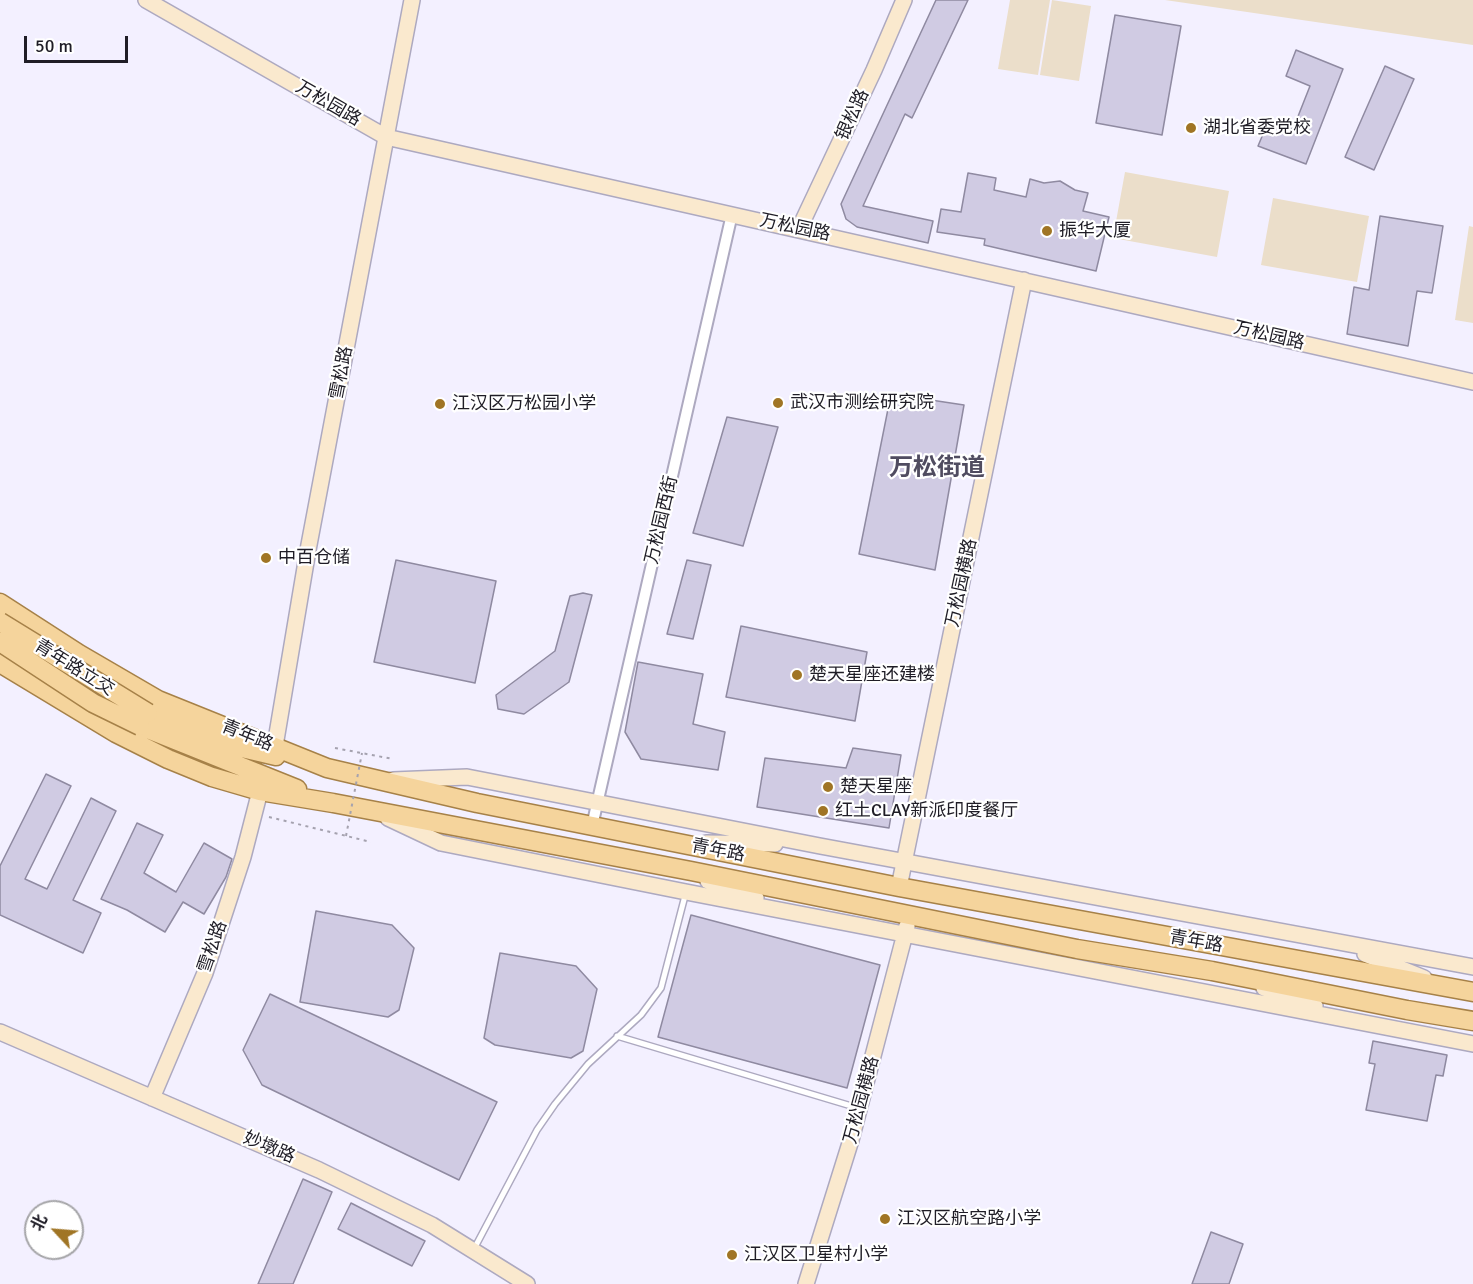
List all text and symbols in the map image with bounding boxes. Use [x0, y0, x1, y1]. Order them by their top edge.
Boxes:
scale bar [27, 24, 130, 62]
text: 50 m [35, 35, 73, 57]
street label: 万松园路 [291, 77, 365, 131]
street label: 银松路 [832, 86, 874, 144]
place label: 湖北省委党校 [1203, 117, 1311, 139]
marker: 湖北省委党校 [1184, 121, 1198, 135]
street label: 万松园路 [758, 210, 832, 246]
place label: 振华大厦 [1059, 220, 1131, 242]
marker: 振华大厦 [1040, 224, 1054, 238]
street label: 万松园路 [1231, 317, 1307, 355]
street label: 雪松路 [326, 344, 358, 402]
place label: 武汉市测绘研究院 [790, 392, 934, 414]
place label: 江汉区万松园小学 [452, 393, 596, 415]
marker: 武汉市测绘研究院 [771, 396, 785, 410]
marker: 江汉区万松园小学 [433, 397, 447, 411]
district label: 万松街道 [889, 455, 985, 483]
street label: 万松园西街 [641, 474, 683, 566]
street label: 万松园横路 [942, 537, 982, 629]
place label: 中百仓储 [278, 547, 350, 569]
marker: 中百仓储 [259, 551, 273, 565]
street label: 青年路立交 [30, 635, 118, 701]
place label: 楚天星座还建楼 [809, 664, 935, 686]
marker: 楚天星座还建楼 [790, 668, 804, 682]
street label: 青年路 [218, 716, 276, 756]
place label: 楚天星座 [840, 776, 912, 798]
marker: 楚天星座 [821, 780, 835, 794]
place label: 红土CLAY新派印度餐厅 [835, 800, 1018, 822]
marker: 红土CLAY新派印度餐厅 [816, 804, 830, 818]
street label: 青年路 [689, 835, 747, 867]
street label: 雪松路 [194, 918, 232, 976]
street label: 青年路 [1168, 927, 1224, 957]
street label: 万松园横路 [840, 1054, 884, 1146]
street label: 妙墩路 [240, 1128, 298, 1168]
north arrow [24, 1200, 84, 1260]
place label: 江汉区航空路小学 [897, 1208, 1041, 1230]
text: 北 [27, 1211, 52, 1235]
marker: 江汉区航空路小学 [878, 1212, 892, 1226]
place label: 江汉区卫星村小学 [744, 1244, 888, 1266]
marker: 江汉区卫星村小学 [725, 1248, 739, 1262]

